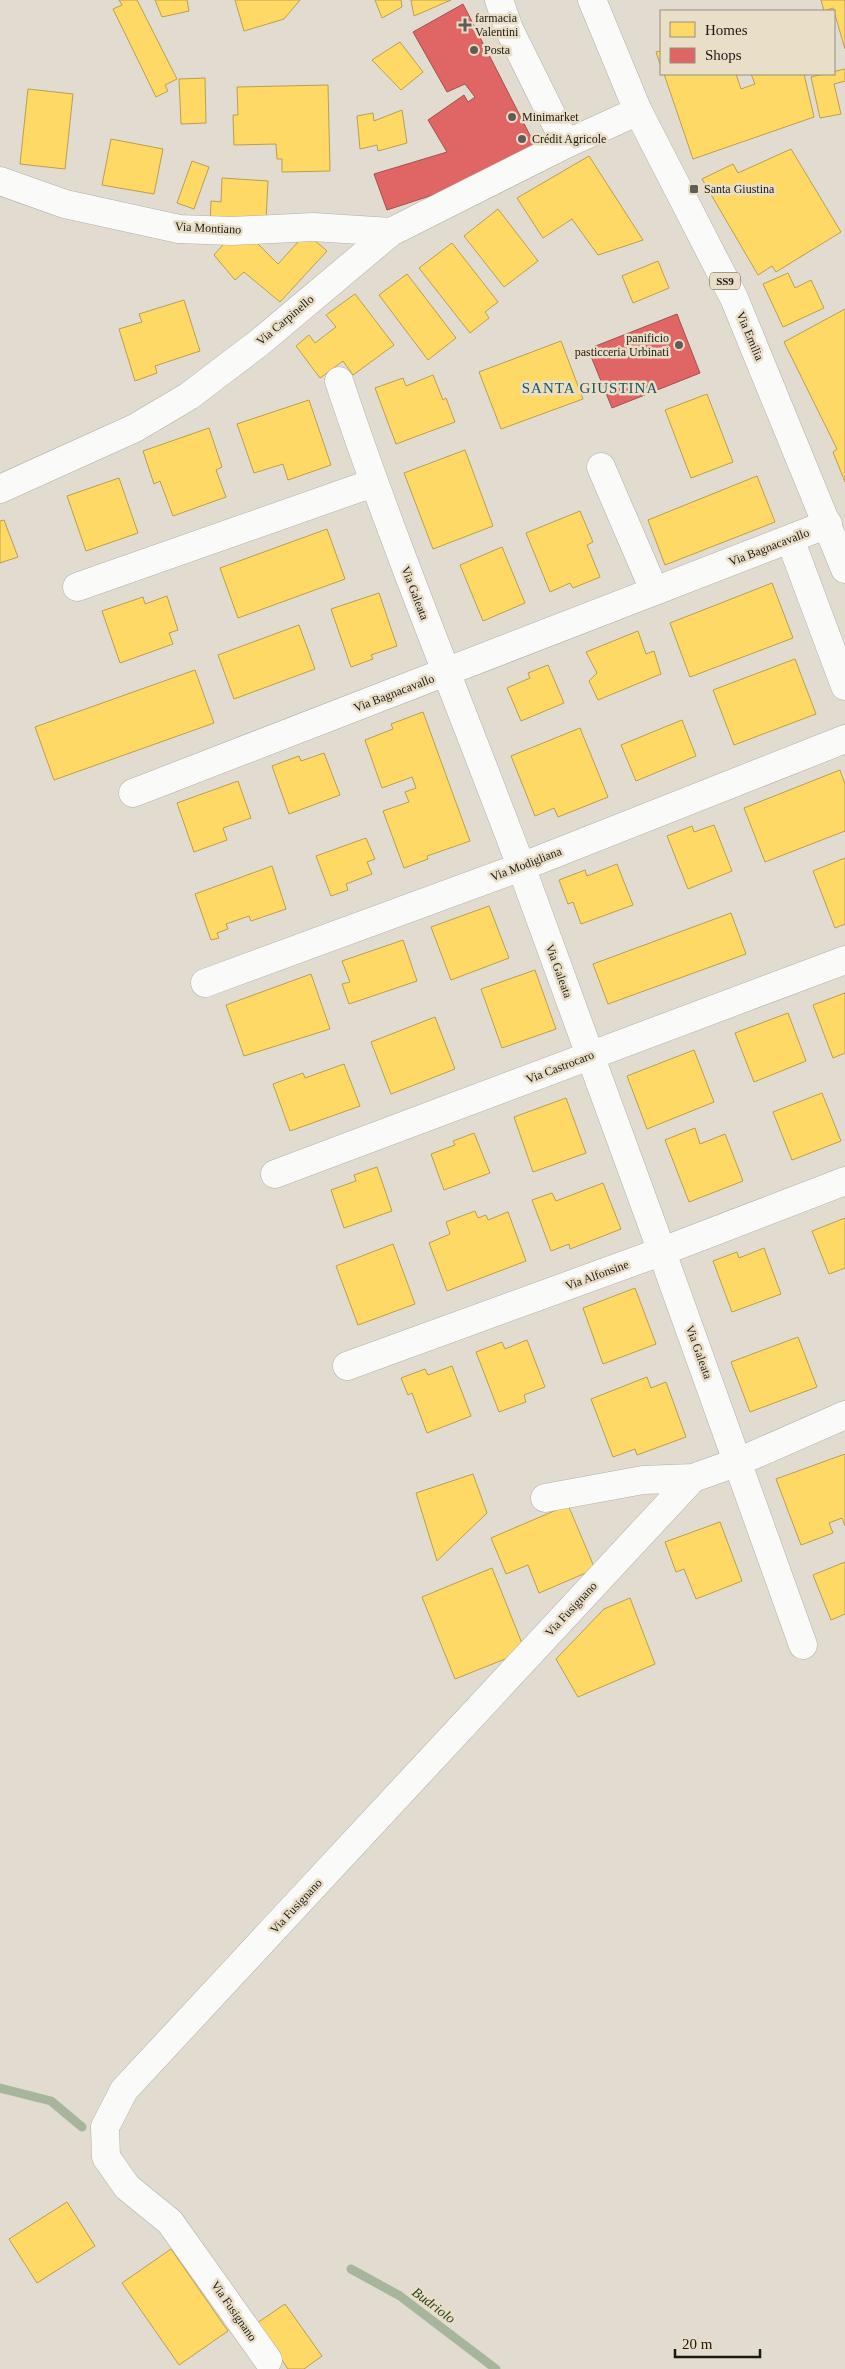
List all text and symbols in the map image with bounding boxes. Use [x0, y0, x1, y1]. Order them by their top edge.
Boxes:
legend [660, 10, 835, 75]
place label: farmacia Valentini [475, 11, 519, 39]
marker: farmacia Valentini [459, 19, 471, 31]
text: Homes [705, 22, 748, 38]
place label: Posta [484, 43, 511, 57]
marker: Posta [468, 44, 480, 56]
text: Shops [705, 47, 742, 63]
place label: Minimarket [522, 110, 579, 124]
marker: Minimarket [506, 111, 518, 123]
place label: Crédit Agricole [532, 132, 606, 146]
marker: Crédit Agricole [516, 133, 528, 145]
place label: Santa Giustina [704, 182, 775, 196]
marker: Santa Giustina [688, 183, 700, 195]
street label: Via Montiano [175, 219, 241, 237]
road number: SS9 [710, 272, 740, 290]
street label: Via Carpinello [254, 292, 316, 348]
street label: Via Emilia [733, 310, 767, 363]
place label: panificio pasticceria Urbinati [575, 331, 670, 359]
marker: panificio pasticceria Urbinati [673, 339, 685, 351]
district label: SANTA GIUSTINA [522, 380, 658, 396]
street label: Via Bagnacavallo [727, 525, 811, 569]
street label: Via Galeata [398, 564, 432, 622]
street label: Via Bagnacavallo [352, 671, 436, 715]
street label: Via Modigliana [489, 844, 564, 884]
street label: Via Galeata [543, 942, 575, 1000]
street label: Via Castrocaro [524, 1048, 596, 1086]
street label: Via Alfonsine [563, 1257, 631, 1293]
street label: Via Galeata [683, 1323, 715, 1381]
street label: Via Fusignano [542, 1579, 600, 1639]
street label: Via Fusignano [267, 1876, 325, 1936]
street label: Via Fusignano [208, 2278, 260, 2344]
water label: Budriolo [409, 2284, 458, 2326]
scale bar [675, 2326, 760, 2358]
text: 20 m [682, 2336, 713, 2352]

